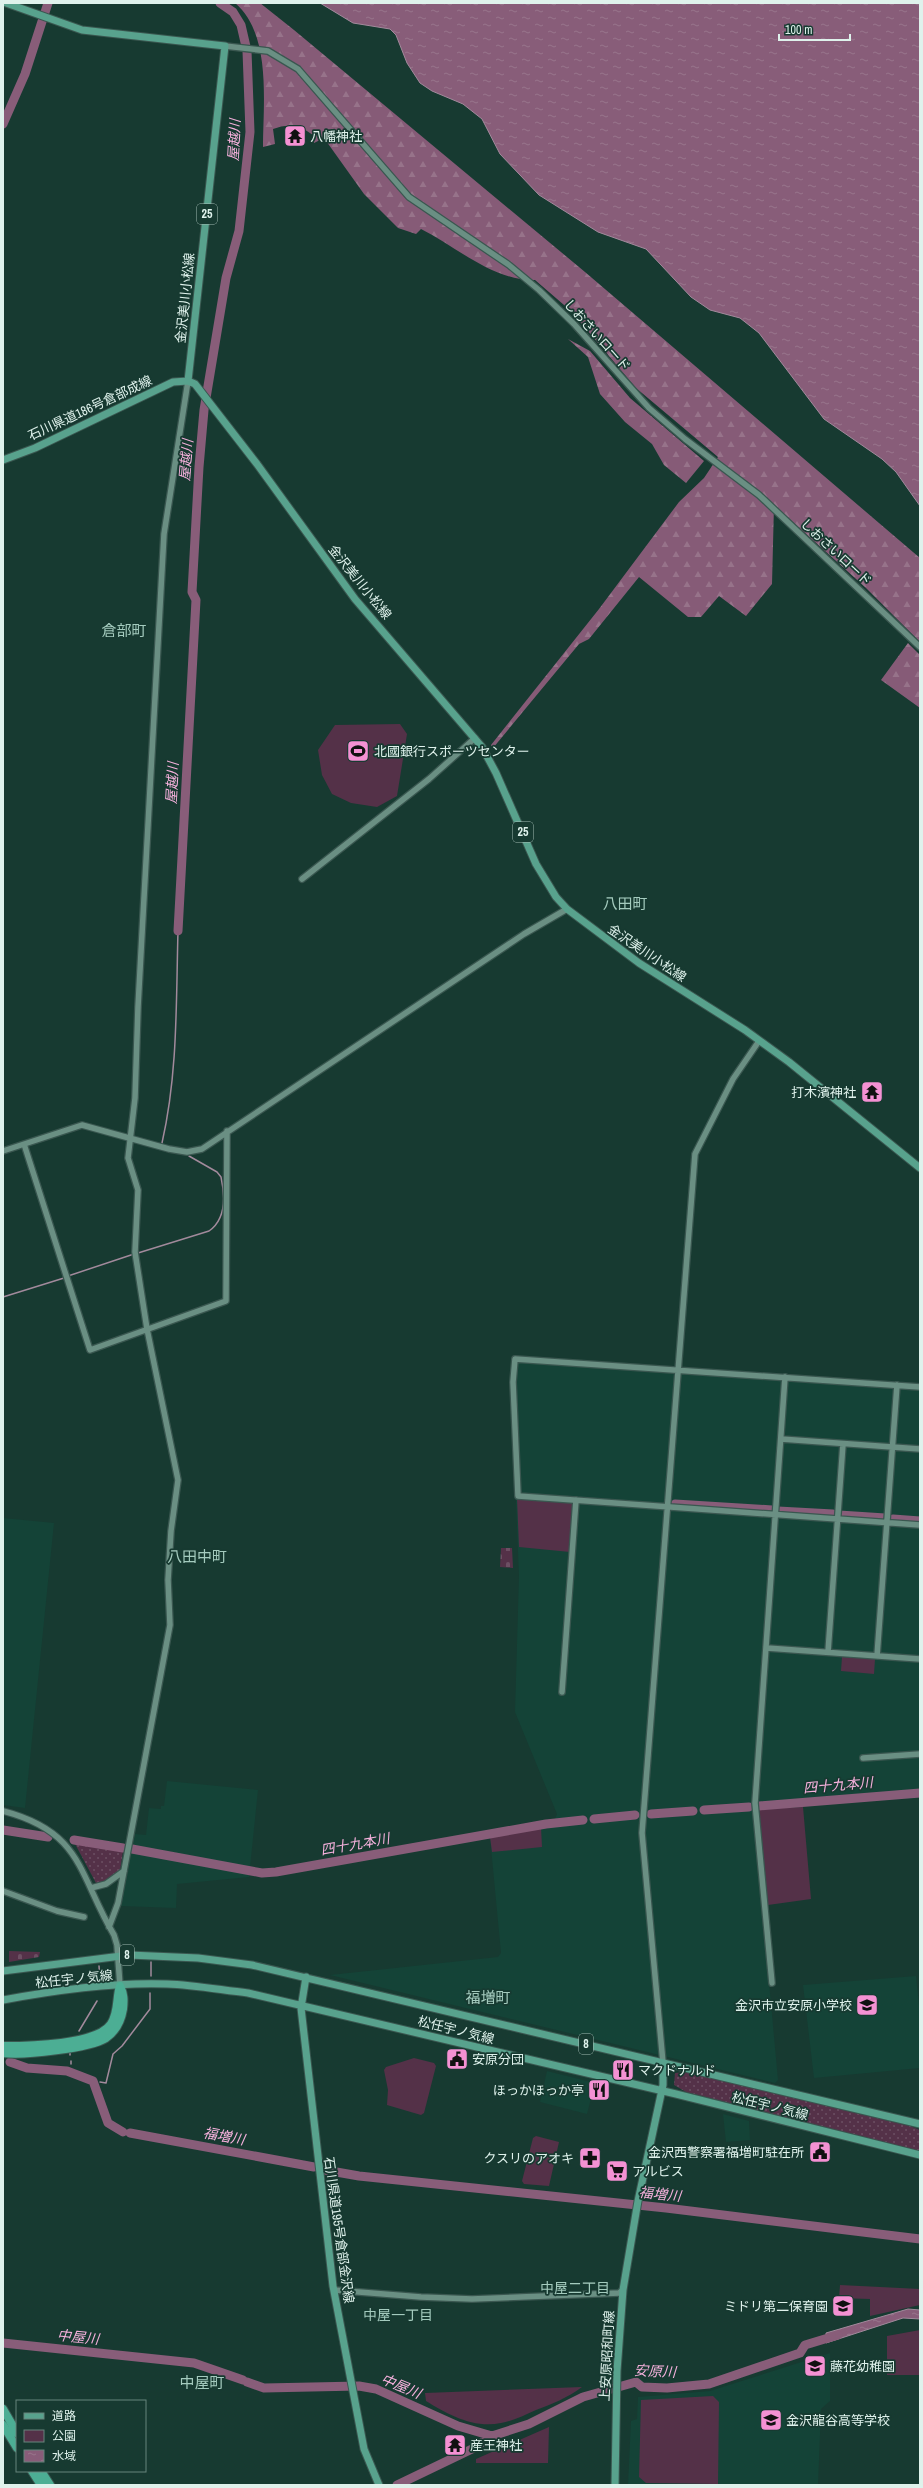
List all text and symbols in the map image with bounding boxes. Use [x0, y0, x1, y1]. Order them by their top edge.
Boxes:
scale bar [779, 16, 850, 42]
text: 100 m [785, 22, 812, 38]
water label: 屋越川 [224, 117, 244, 161]
temple icon: 八幡神社 [282, 123, 308, 149]
place label: 八幡神社 [310, 128, 362, 145]
road number: 25 [197, 204, 217, 224]
street label: 金沢美川小松線 [172, 252, 198, 344]
street label: しおさいロード [560, 295, 634, 375]
street label: 石川県道186号倉部成線 [25, 372, 155, 444]
water label: 屋越川 [175, 436, 197, 482]
street label: しおさいロード [797, 515, 875, 589]
street label: 金沢美川小松線 [325, 541, 395, 623]
district label: 倉部町 [101, 620, 147, 641]
sports icon: 北國銀行スポーツセンター [345, 738, 371, 764]
place label: 北國銀行スポーツセンター [374, 743, 530, 760]
water label: 屋越川 [162, 760, 182, 804]
road number: 25 [513, 822, 533, 842]
district label: 八田町 [602, 893, 648, 914]
street label: 金沢美川小松線 [605, 921, 689, 985]
temple icon: 打木濱神社 [859, 1079, 885, 1105]
place label: 打木濱神社 [791, 1084, 856, 1101]
district label: 八田中町 [167, 1546, 227, 1567]
water label: 四十九本川 [802, 1773, 876, 1797]
water label: 四十九本川 [319, 1829, 393, 1859]
road number: 8 [120, 1945, 134, 1965]
street label: 松任宇ノ気線 [34, 1966, 114, 1992]
district label: 福増町 [465, 1987, 511, 2008]
school or university icon: 金沢市立安原小学校 [854, 1992, 880, 2018]
place label: 金沢市立安原小学校 [735, 1997, 852, 2014]
street label: 松任宇ノ気線 [416, 2012, 496, 2048]
road number: 8 [579, 2034, 593, 2054]
public building icon: 安原分団 [444, 2046, 470, 2072]
place label: 安原分団 [472, 2051, 524, 2068]
restaurant icon: マクドナルド [610, 2057, 636, 2083]
place label: マクドナルド [638, 2062, 716, 2079]
restaurant icon: ほっかほっか亭 [586, 2077, 612, 2103]
place label: ほっかほっか亭 [493, 2082, 584, 2099]
street label: 松任宇ノ気線 [730, 2088, 810, 2124]
water label: 福増川 [202, 2123, 248, 2149]
public building icon: 金沢西警察署福増町駐在所 [807, 2139, 833, 2165]
place label: 金沢西警察署福増町駐在所 [648, 2144, 804, 2161]
pharmacy icon: クスリのアオキ [577, 2145, 603, 2171]
place label: クスリのアオキ [483, 2150, 574, 2167]
street label: 石川県道195号倉部金沢線 [320, 2156, 358, 2304]
supermarket icon: アルビス [604, 2158, 630, 2184]
place label: アルビス [632, 2163, 684, 2180]
water label: 福増川 [638, 2183, 684, 2205]
district label: 中屋二丁目 [540, 2279, 610, 2297]
school or university icon: ミドリ第二保育園 [830, 2293, 856, 2319]
place label: ミドリ第二保育園 [724, 2298, 828, 2315]
district label: 中屋一丁目 [363, 2306, 433, 2324]
street label: 上安原昭和町線 [596, 2310, 618, 2402]
water label: 中屋川 [56, 2326, 102, 2348]
school or university icon: 藤花幼稚園 [802, 2353, 828, 2379]
place label: 藤花幼稚園 [830, 2358, 895, 2375]
water label: 安原川 [634, 2361, 678, 2381]
water label: 中屋川 [378, 2370, 426, 2403]
district label: 中屋町 [179, 2372, 225, 2393]
legend [16, 2400, 146, 2472]
school or university icon: 金沢龍谷高等学校 [758, 2407, 784, 2433]
text: 道路 [52, 2408, 76, 2424]
place label: 金沢龍谷高等学校 [786, 2412, 890, 2429]
text: 公園 [52, 2428, 76, 2444]
temple icon: 産王神社 [442, 2432, 468, 2458]
place label: 産王神社 [470, 2437, 522, 2454]
text: 水域 [52, 2448, 76, 2464]

